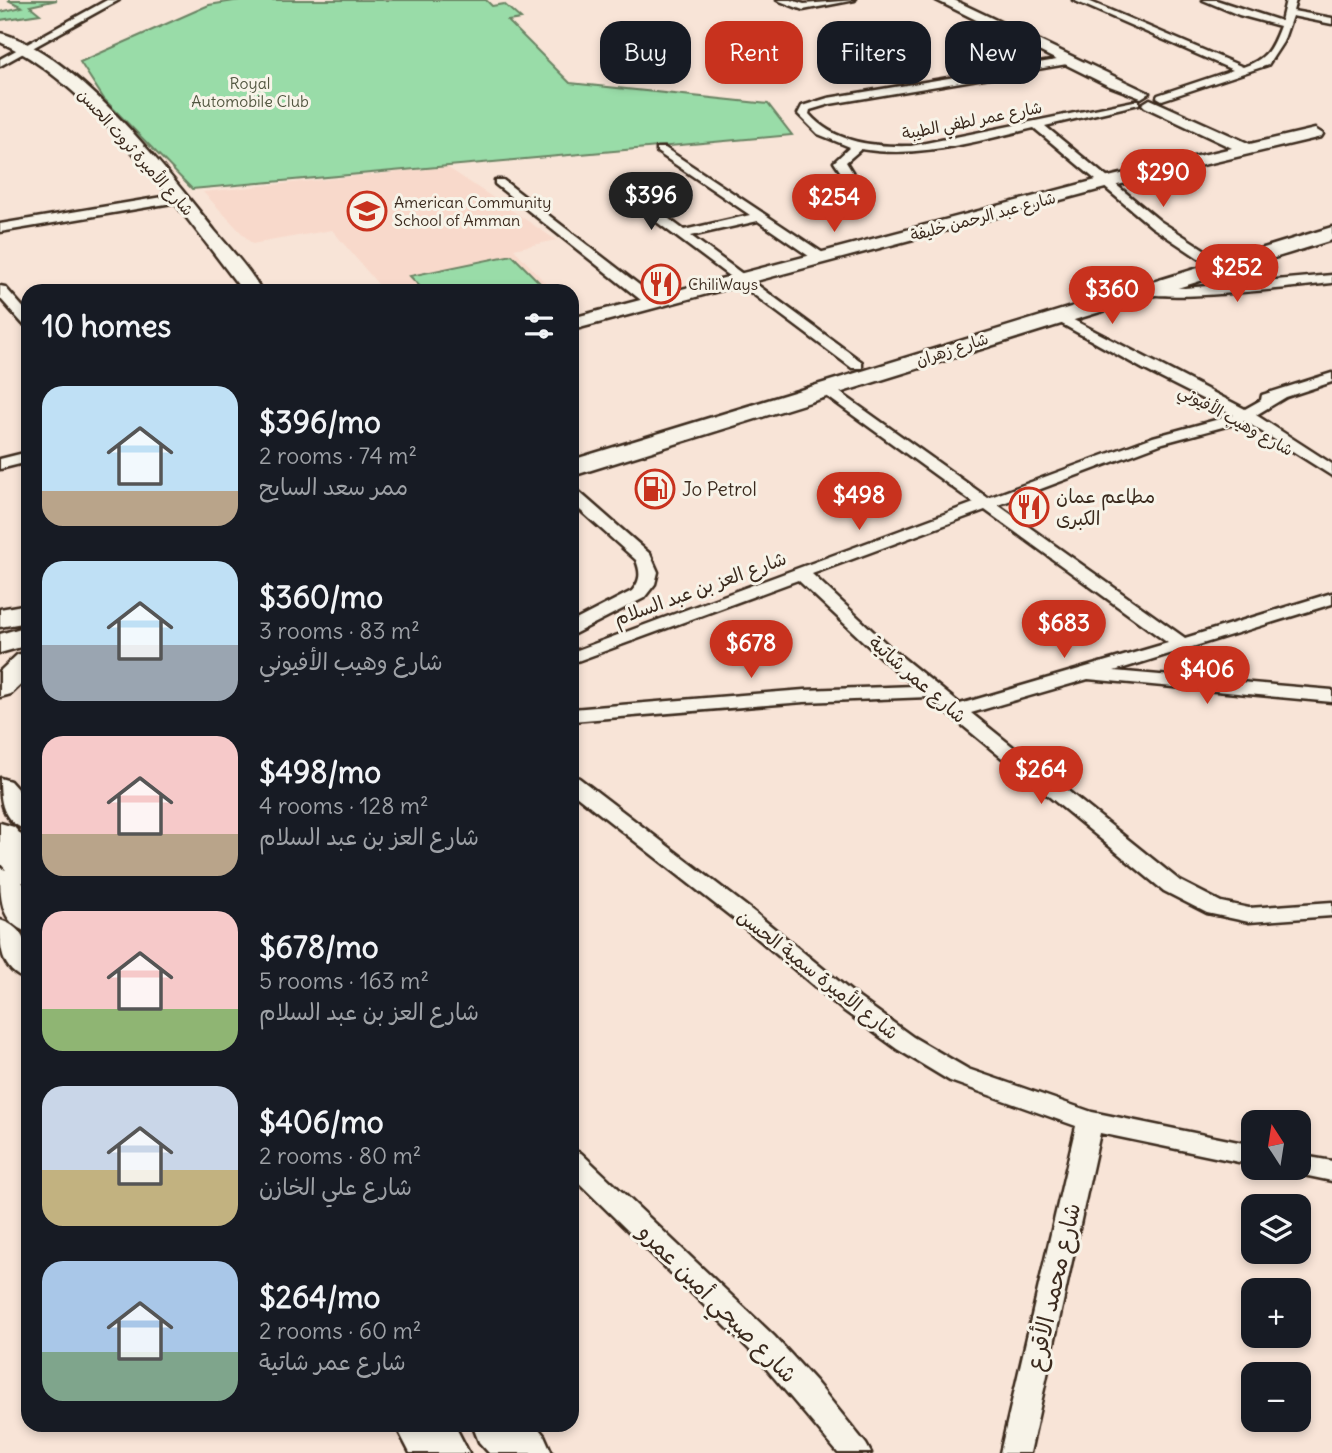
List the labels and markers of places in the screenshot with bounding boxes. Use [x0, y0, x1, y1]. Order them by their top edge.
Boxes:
pin: $290 [1122, 150, 1204, 209]
pin: $396 [610, 173, 692, 232]
pin: $254 [793, 174, 875, 234]
school or university icon: American Community School of Amman [346, 190, 388, 232]
place label: American Community School of Amman [394, 192, 551, 230]
pin: $252 [1196, 244, 1278, 304]
restaurant icon: ChiliWays [640, 263, 682, 305]
pin: $360 [1071, 266, 1153, 326]
place label: ChiliWays [688, 274, 758, 294]
fuel station icon: Jo Petrol [634, 468, 676, 510]
pin: $498 [818, 472, 900, 532]
place label: Jo Petrol [682, 477, 757, 501]
place label: مطاعم عمان الكبرى [1056, 484, 1155, 530]
restaurant icon: مطاعم عمان الكبرى [1008, 486, 1050, 528]
pin: $683 [1023, 600, 1105, 660]
pin: $678 [710, 620, 792, 680]
pin: $406 [1166, 646, 1248, 706]
pin: $264 [1000, 746, 1082, 806]

